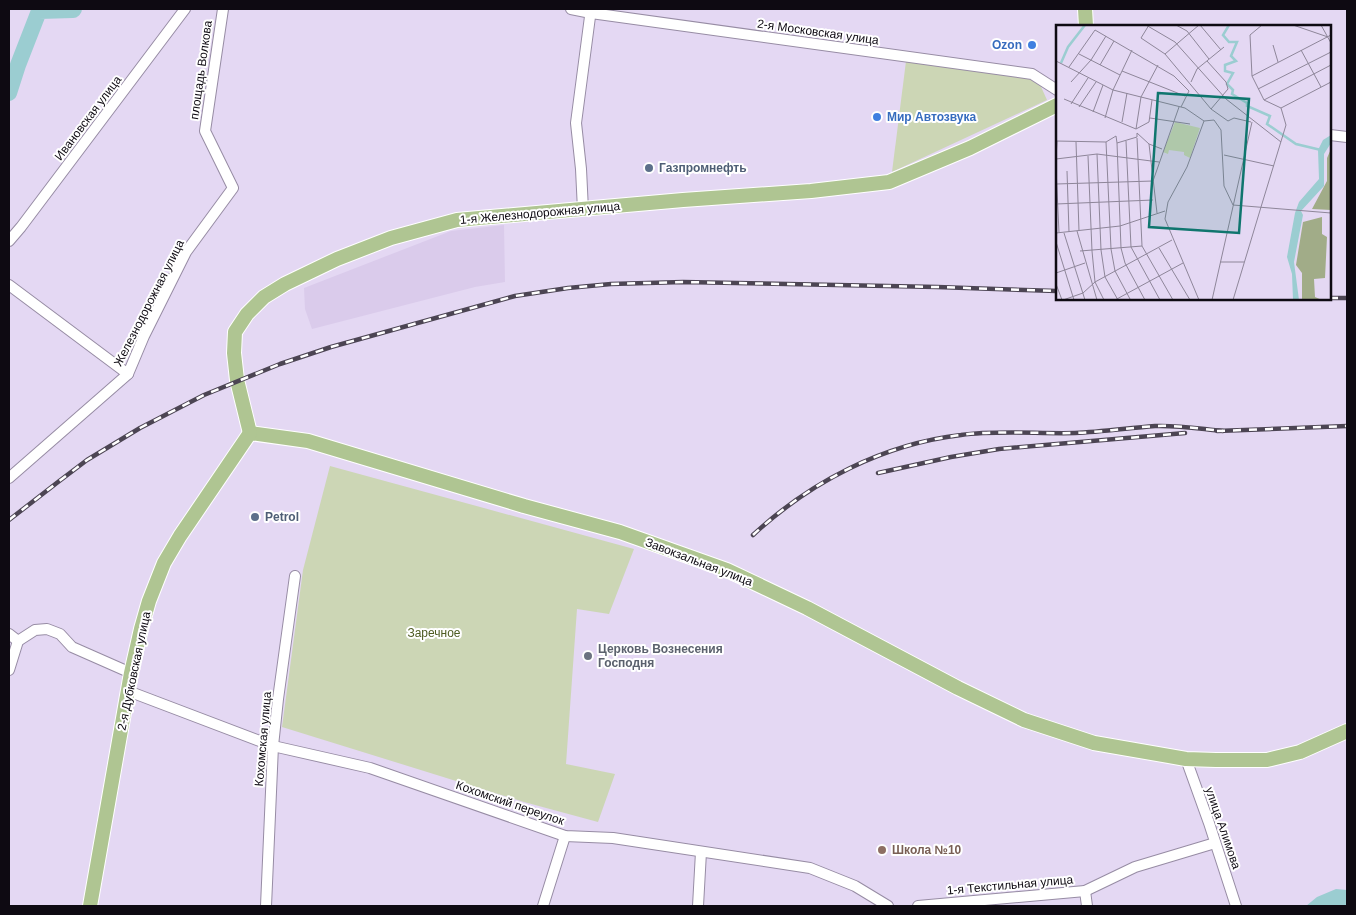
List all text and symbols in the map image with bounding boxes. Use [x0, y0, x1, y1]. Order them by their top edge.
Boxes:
street label: 2-я Московская улица [756, 17, 880, 48]
street label: площадь Волкова [187, 19, 215, 120]
inset map [1056, 25, 1331, 300]
place label: Ozon [992, 38, 1022, 52]
marker: Ozon [1026, 39, 1038, 51]
street label: Ивановская улица [52, 73, 125, 163]
place label: Мир Автозвука [887, 110, 977, 124]
marker: Мир Автозвука [871, 111, 883, 123]
place label: Газпромнефть [659, 161, 747, 175]
marker: Газпромнефть [643, 162, 655, 174]
street label: 1-я Железнодорожная улица [459, 199, 621, 227]
street label: Железнодорожная улица [111, 237, 187, 369]
place label: Petrol [265, 510, 299, 524]
marker: Petrol [249, 511, 261, 523]
street label: Завокзальная улица [643, 535, 755, 589]
street label: 2-я Дубковская улица [115, 610, 154, 732]
park label: Заречное [407, 626, 461, 640]
place label: Церковь Вознесения Господня [598, 642, 723, 670]
marker: Церковь Вознесения Господня [582, 650, 594, 662]
street label: Кохомская улица [252, 691, 274, 787]
street label: Кохомский переулок [454, 778, 567, 828]
street label: улица Алимова [1202, 785, 1244, 871]
place label: Школа №10 [892, 843, 962, 857]
marker: Школа №10 [876, 844, 888, 856]
street label: 1-я Текстильная улица [946, 872, 1074, 897]

